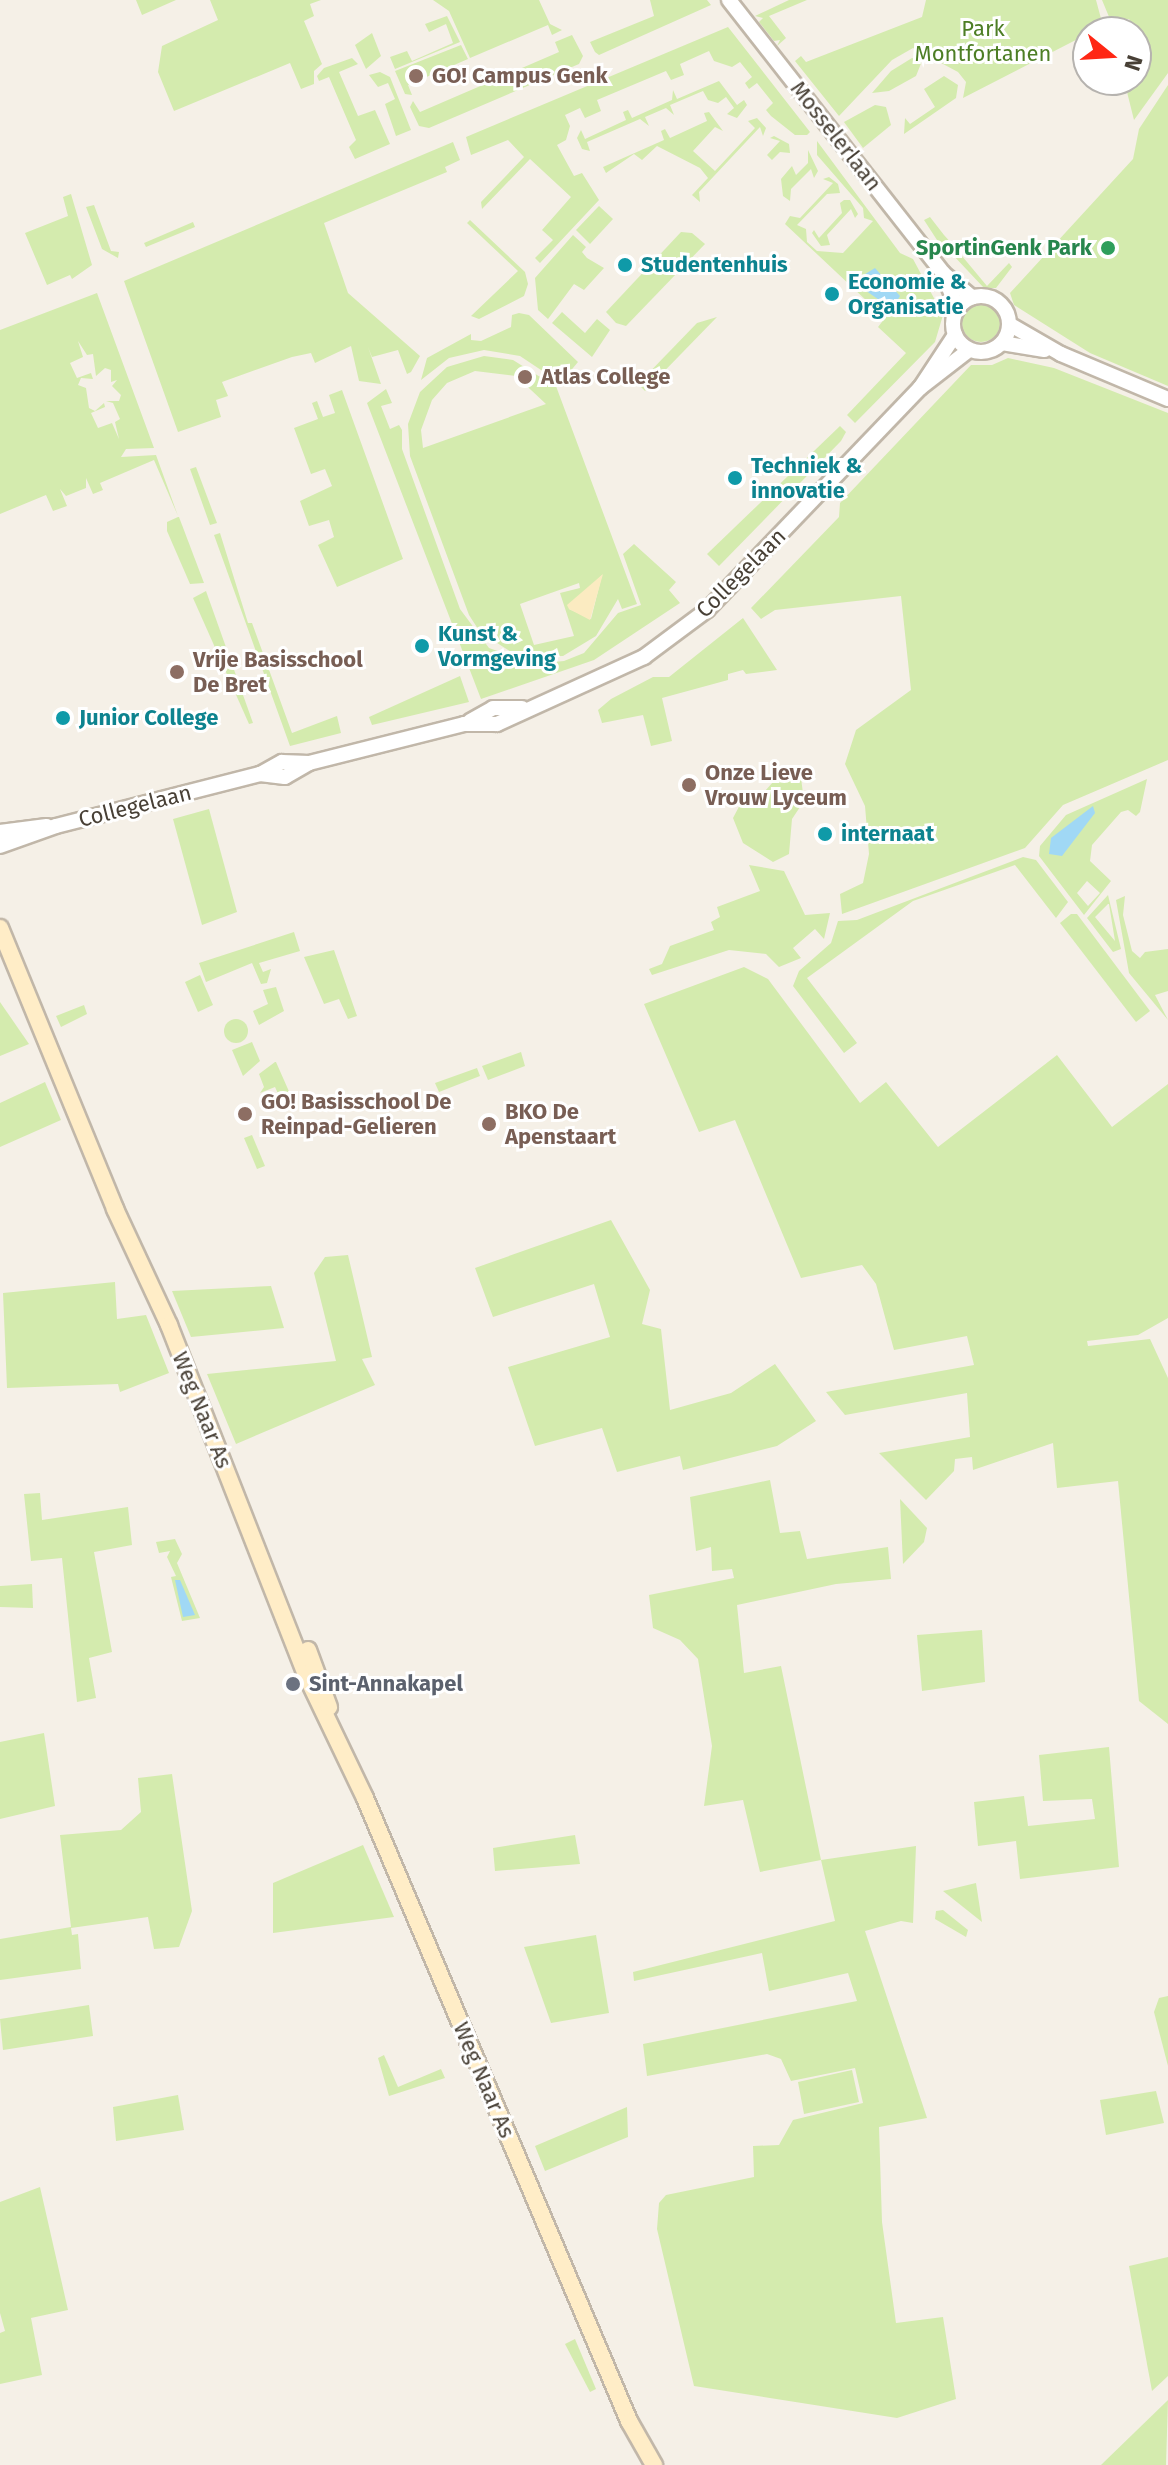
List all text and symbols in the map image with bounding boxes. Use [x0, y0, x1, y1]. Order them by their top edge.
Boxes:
park label: Park Montfortanen [915, 15, 1051, 66]
north arrow [1072, 16, 1152, 96]
text: N [1118, 52, 1148, 74]
place label: GO! Campus Genk [432, 63, 608, 89]
marker: GO! Campus Genk [407, 67, 425, 85]
street label: Mosselerlaan [785, 76, 887, 196]
place label: SportinGenk Park [916, 235, 1092, 261]
marker: SportinGenk Park [1099, 239, 1117, 257]
place label: Studentenhuis [641, 252, 788, 278]
marker: Studentenhuis [616, 256, 634, 274]
place label: Economie & Organisatie [848, 268, 966, 320]
marker: Economie & Organisatie [823, 285, 841, 303]
place label: Atlas College [541, 364, 670, 390]
marker: Atlas College [516, 368, 534, 386]
place label: Techniek & innovatie [751, 452, 862, 504]
marker: Techniek & innovatie [726, 469, 744, 487]
street label: Collegelaan [691, 523, 791, 623]
place label: Kunst & Vormgeving [438, 620, 556, 672]
marker: Kunst & Vormgeving [413, 637, 431, 655]
place label: Vrije Basisschool De Bret [193, 646, 363, 698]
marker: Vrije Basisschool De Bret [168, 663, 186, 681]
place label: Junior College [79, 705, 218, 731]
marker: Junior College [54, 709, 72, 727]
place label: Onze Lieve Vrouw Lyceum [705, 759, 847, 810]
marker: Onze Lieve Vrouw Lyceum [680, 776, 698, 794]
street label: Collegelaan [76, 779, 194, 833]
place label: internaat [841, 821, 934, 847]
marker: internaat [816, 825, 834, 843]
place label: GO! Basisschool De Reinpad-Gelieren [261, 1088, 451, 1140]
place label: BKO De Apenstaart [505, 1098, 616, 1150]
marker: GO! Basisschool De Reinpad-Gelieren [236, 1105, 254, 1123]
marker: BKO De Apenstaart [480, 1115, 498, 1133]
street label: Weg Naar As [167, 1348, 237, 1472]
place label: Sint-Annakapel [309, 1671, 463, 1697]
marker: Sint-Annakapel [284, 1675, 302, 1693]
street label: Weg Naar As [448, 2018, 520, 2142]

